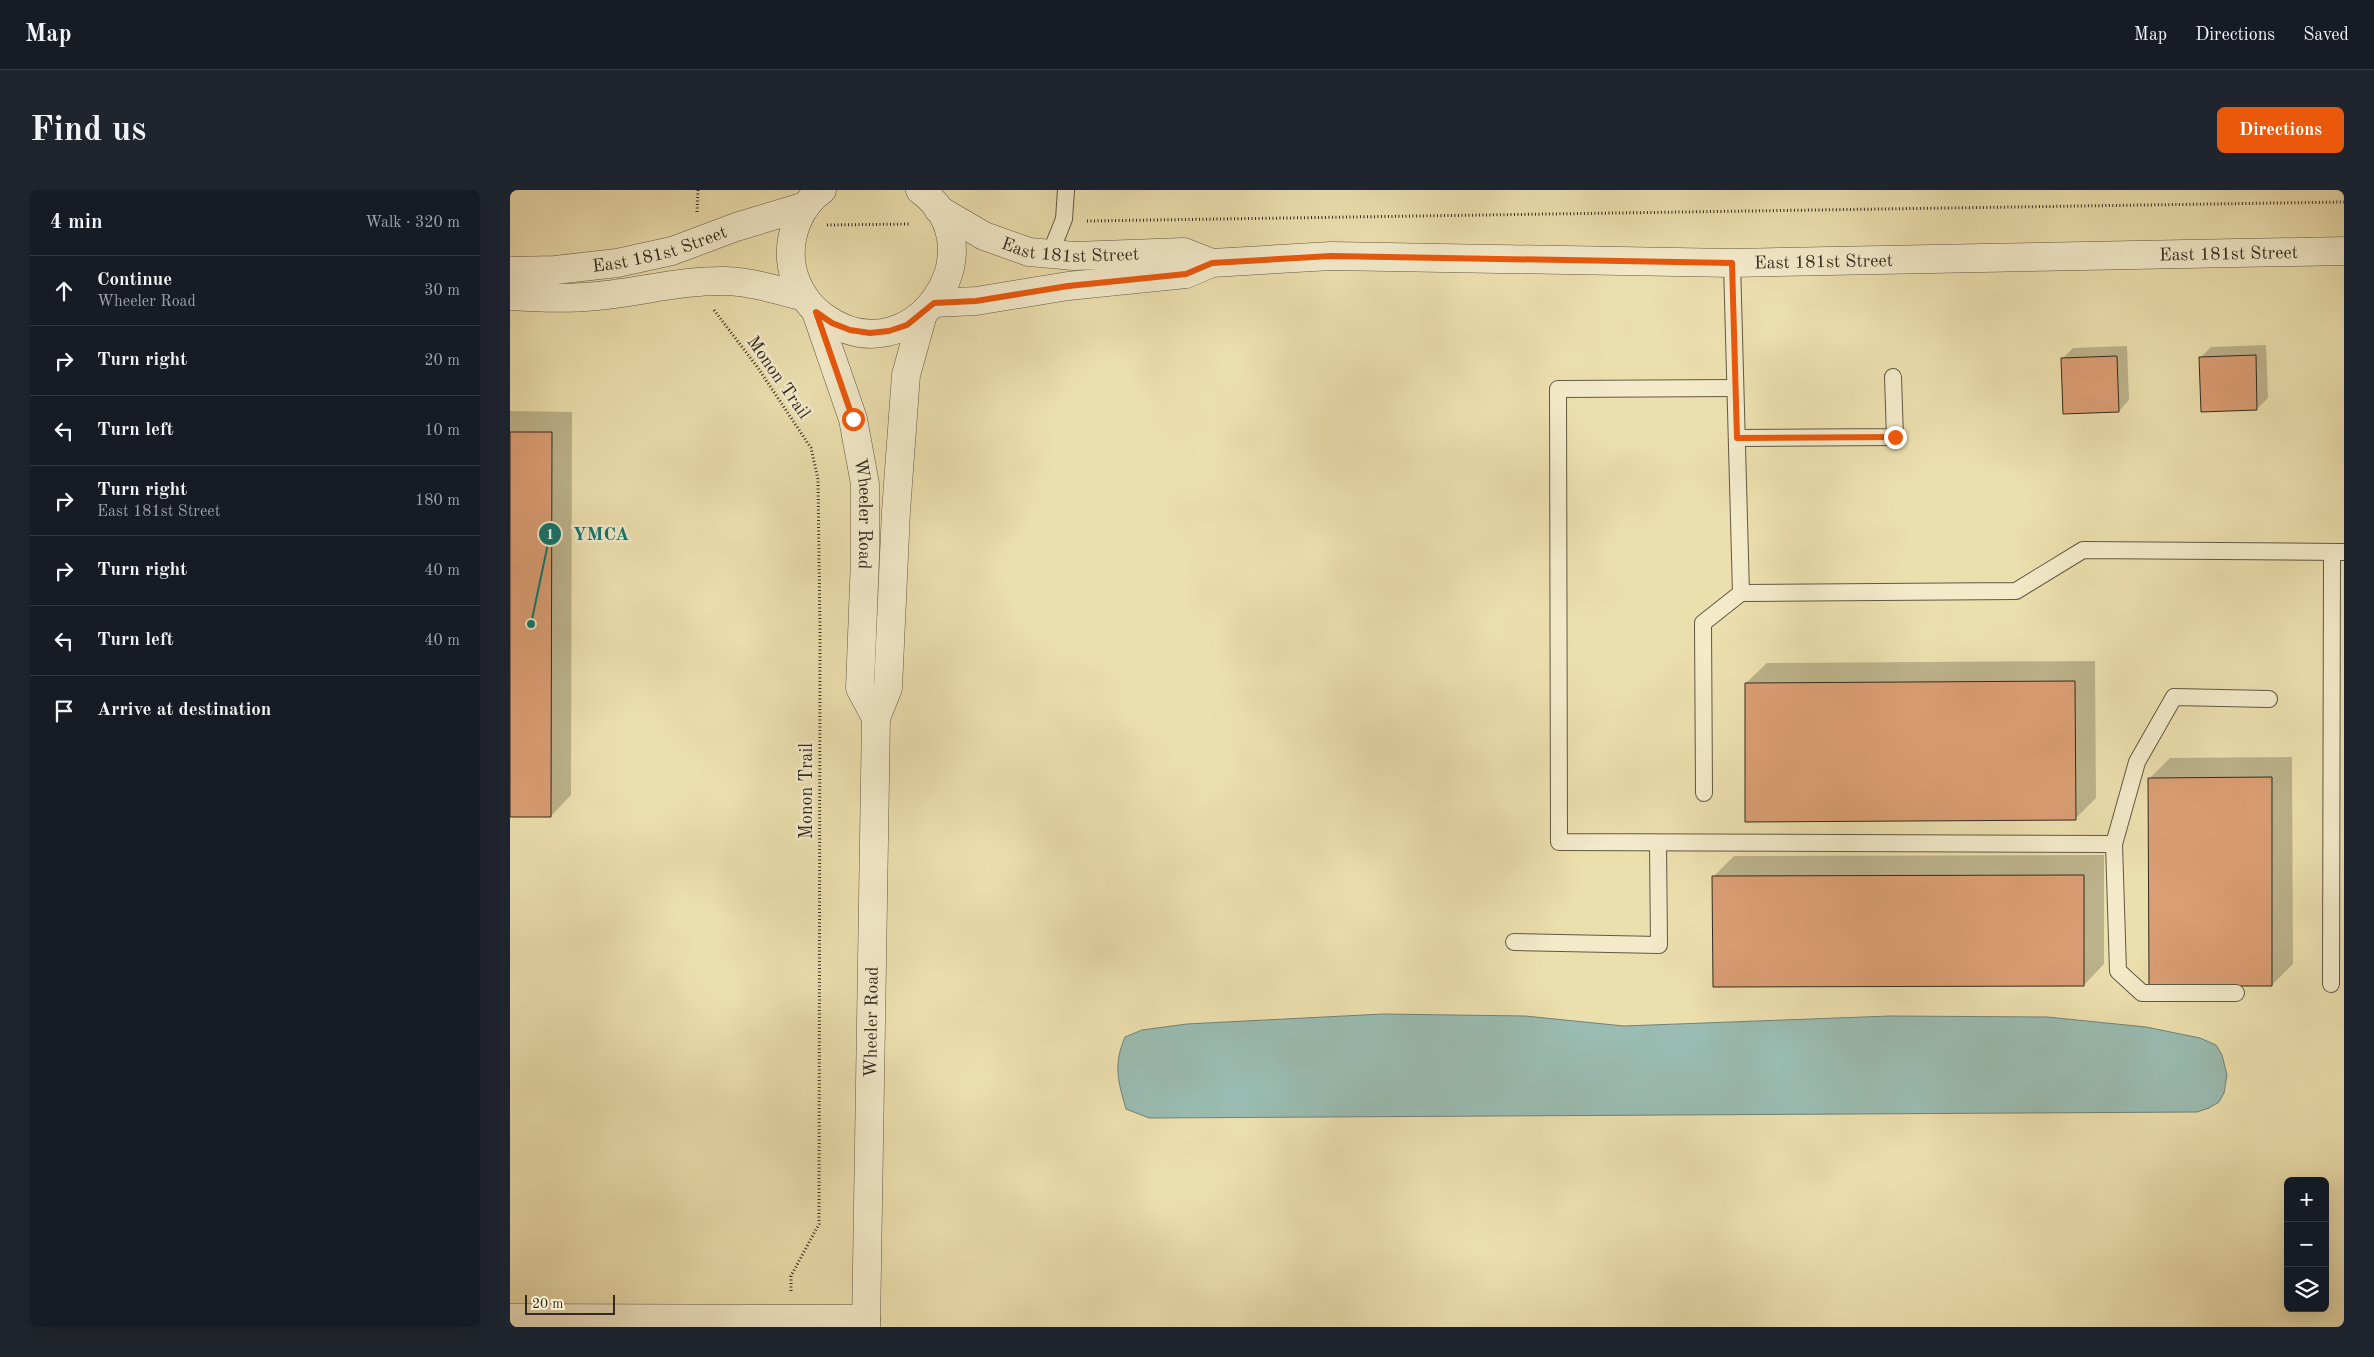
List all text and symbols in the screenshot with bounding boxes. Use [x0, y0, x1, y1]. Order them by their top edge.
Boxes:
text: Map [25, 23, 72, 47]
text: Map [2134, 26, 2167, 44]
text: Directions [2195, 26, 2275, 44]
text: Saved [2303, 26, 2349, 44]
button: Directions [2217, 107, 2344, 153]
text: Find us [30, 113, 146, 148]
text: 4 min [50, 212, 103, 233]
text: Walk · 320 m [365, 215, 460, 231]
street label: East 181st Street [591, 223, 730, 276]
street label: East 181st Street [999, 235, 1139, 266]
street label: East 181st Street [2159, 244, 2298, 265]
street label: East 181st Street [1754, 252, 1893, 273]
text: Continue [97, 271, 172, 290]
icon: ahead [50, 277, 78, 305]
text: 30 m [424, 283, 460, 299]
text: Wheeler Road [97, 294, 196, 310]
street label: Monon Trail [743, 333, 813, 422]
icon: right [50, 347, 78, 375]
text: Turn right [97, 351, 187, 370]
text: 20 m [424, 353, 460, 369]
route start [842, 408, 865, 431]
icon: left [50, 417, 78, 445]
text: Turn left [97, 421, 174, 440]
text: 10 m [424, 423, 460, 439]
route end [1884, 426, 1907, 449]
street label: Wheeler Road [850, 457, 873, 570]
text: Turn right [97, 481, 187, 500]
icon: right [50, 487, 78, 515]
text: 180 m [415, 493, 460, 509]
text: East 181st Street [97, 504, 220, 520]
callout: YMCA [538, 517, 640, 551]
text: YMCA [573, 526, 629, 545]
text: 1 [546, 528, 554, 543]
icon: right [50, 557, 78, 585]
text: Turn right [97, 561, 187, 580]
text: 40 m [424, 563, 460, 579]
icon: left [50, 627, 78, 655]
text: Turn left [97, 631, 174, 650]
text: 40 m [424, 633, 460, 649]
icon: arrive [50, 697, 78, 725]
text: Arrive at destination [97, 701, 271, 720]
street label: Monon Trail [798, 743, 816, 839]
street label: Wheeler Road [862, 966, 882, 1078]
map controls [2284, 1177, 2329, 1312]
button: + [2284, 1177, 2329, 1222]
button: − [2284, 1222, 2329, 1267]
button: layers [2284, 1267, 2329, 1312]
scale bar [525, 1292, 615, 1315]
text: 20 m [532, 1297, 563, 1311]

